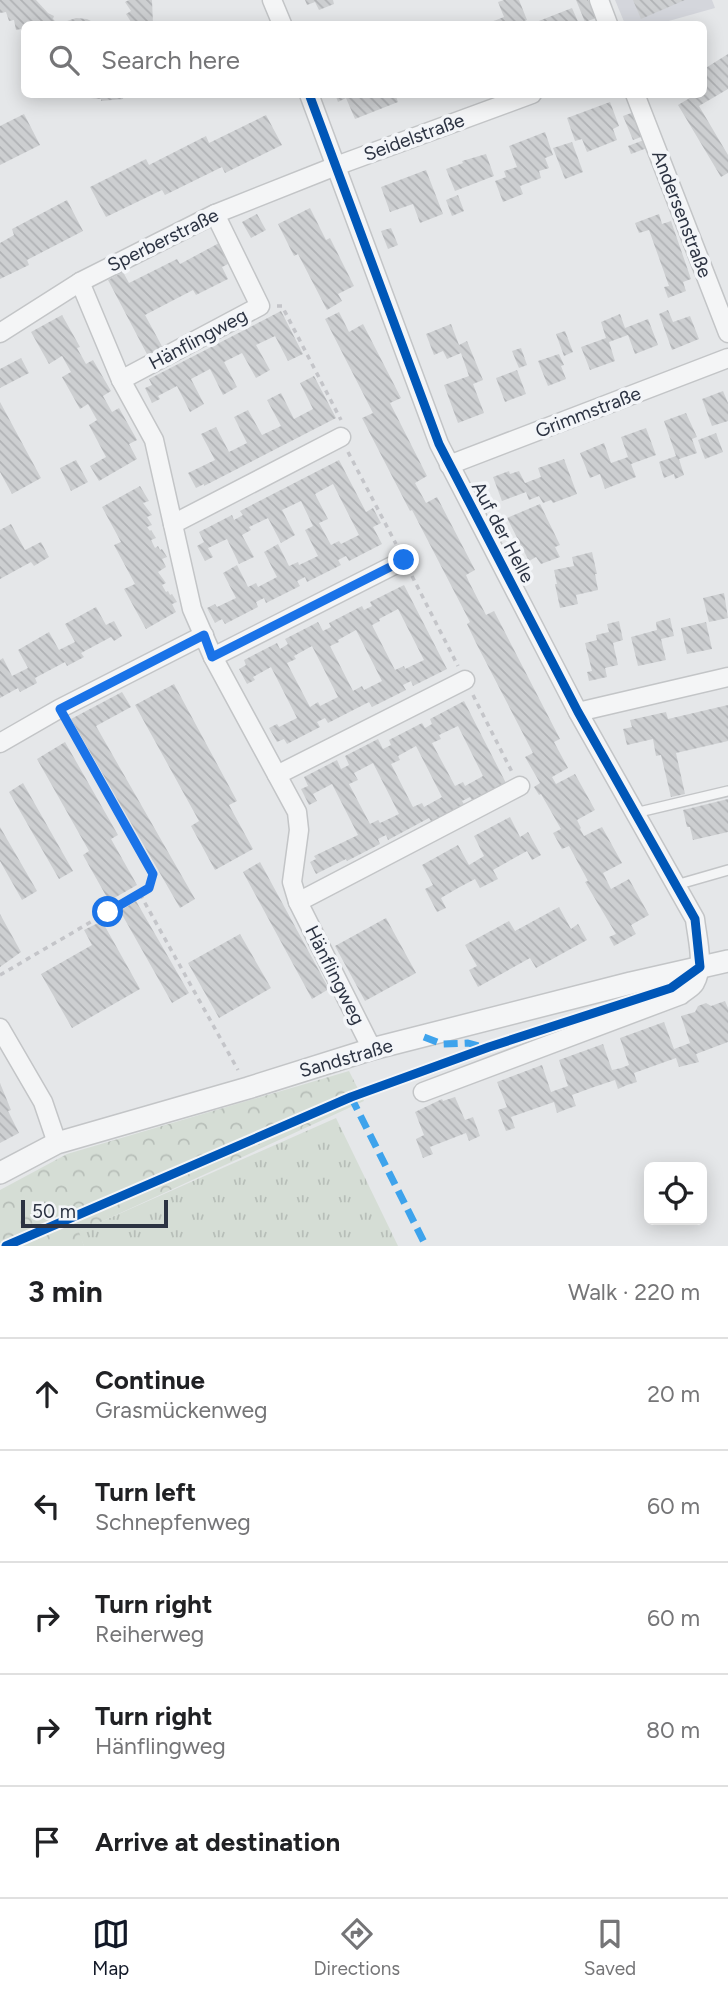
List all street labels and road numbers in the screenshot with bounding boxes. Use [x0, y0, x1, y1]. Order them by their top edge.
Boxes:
street label: Seidelstraße [361, 108, 467, 166]
street label: Andersenstraße [647, 147, 717, 281]
street label: Sperberstraße [104, 203, 222, 277]
street label: Hänflingweg [145, 303, 251, 375]
street label: Grimmstraße [532, 381, 644, 443]
street label: Auf der Helle [467, 478, 539, 586]
street label: Hänflingweg [300, 922, 370, 1028]
street label: Sandstraße [297, 1034, 395, 1082]

